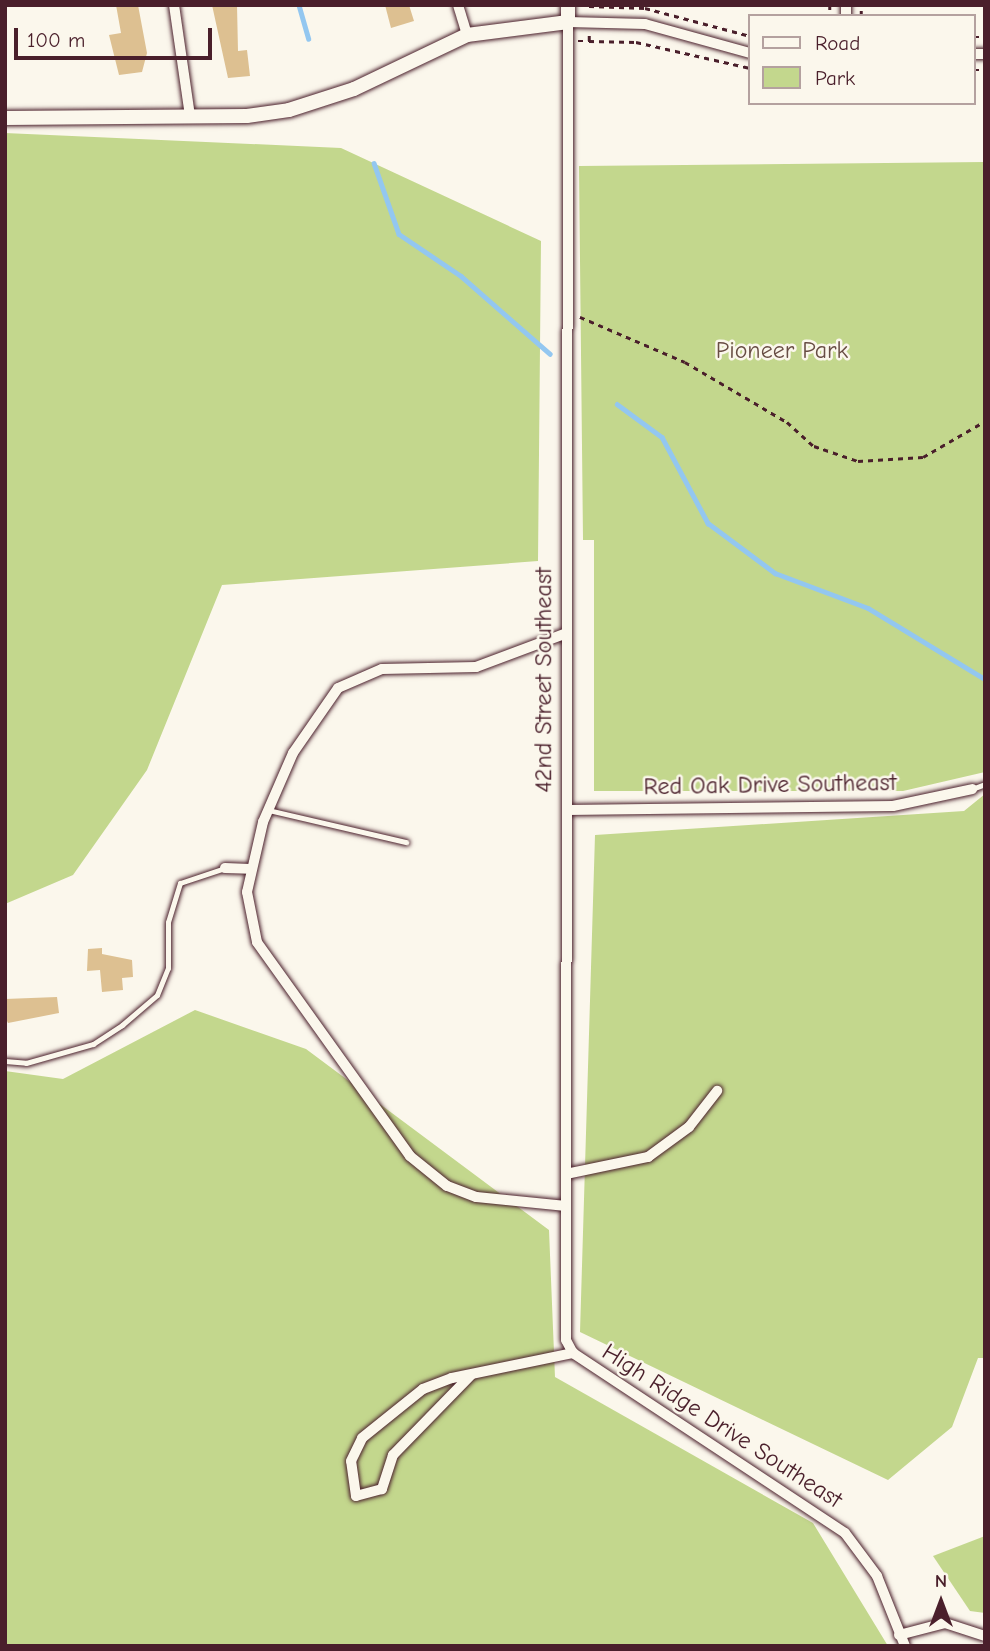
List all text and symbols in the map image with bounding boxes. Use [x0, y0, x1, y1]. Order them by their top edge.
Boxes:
scale bar [18, 14, 215, 58]
legend [748, 14, 976, 105]
text: 100 m [27, 28, 85, 52]
text: Road [815, 31, 860, 55]
text: Park [815, 66, 855, 90]
park label: Pioneer Park [716, 337, 848, 365]
street label: 42nd Street Southeast [530, 567, 558, 793]
street label: Red Oak Drive Southeast [643, 768, 897, 802]
street label: High Ridge Drive Southeast [597, 1338, 847, 1514]
north arrow [906, 1567, 976, 1637]
text: N [935, 1570, 947, 1592]

